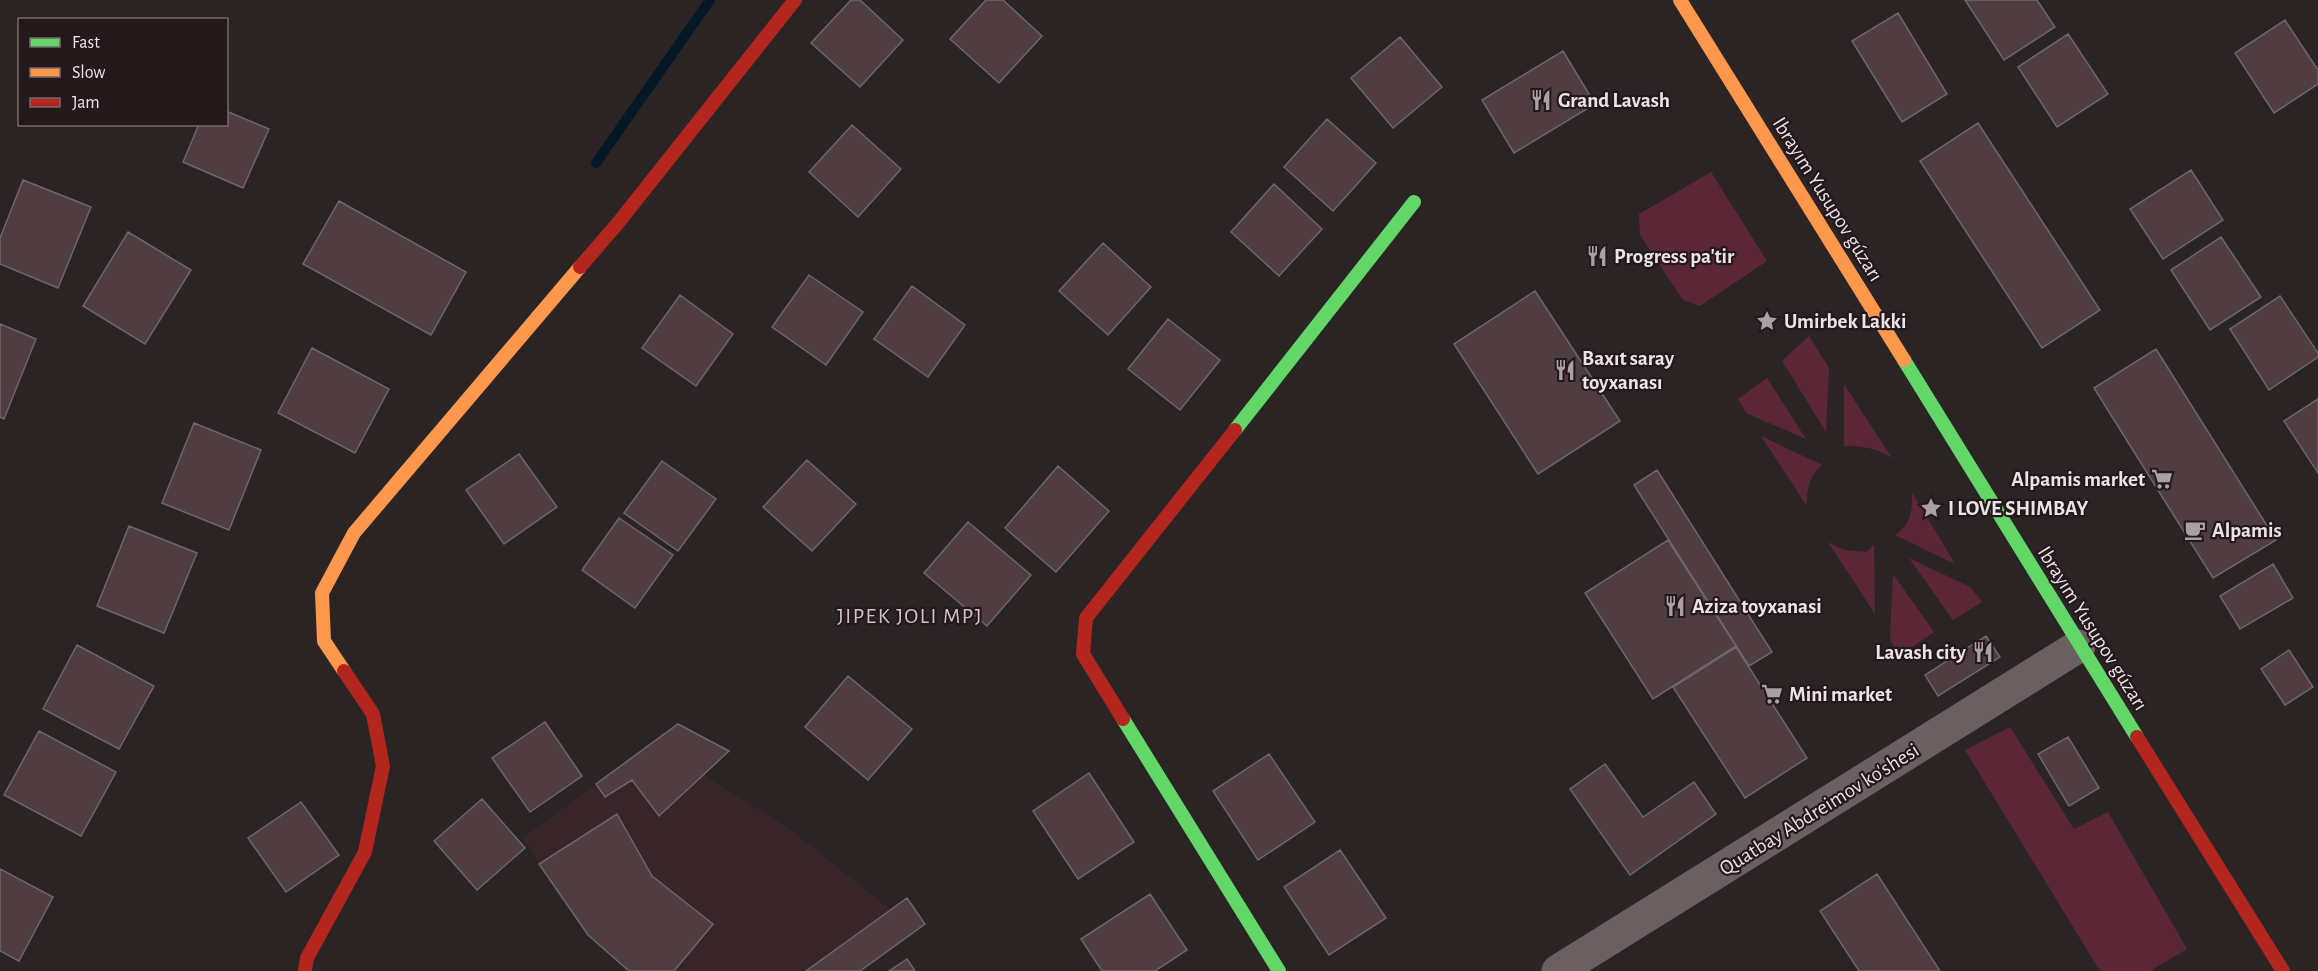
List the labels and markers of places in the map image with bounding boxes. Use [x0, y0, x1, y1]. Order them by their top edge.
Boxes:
restaurant icon: Grand Lavash [1529, 88, 1553, 112]
place label: Grand Lavash [1558, 90, 1670, 111]
restaurant icon: Progress pa'tir [1585, 244, 1609, 268]
place label: Progress pa'tir [1614, 246, 1735, 267]
place icon: Umirbek Lakki [1755, 309, 1779, 333]
place label: Umirbek Lakki [1784, 311, 1906, 332]
place label: Baxıt saray toyxanası [1582, 348, 1675, 393]
restaurant icon: Baxıt saray toyxanası [1553, 358, 1577, 382]
supermarket icon: Alpamis market [2150, 467, 2174, 491]
place label: Alpamis market [2011, 469, 2145, 490]
place icon: I LOVE SHIMBAY [1919, 496, 1943, 520]
place label: I LOVE SHIMBAY [1948, 498, 2089, 519]
cafe icon: Alpamis [2183, 518, 2207, 542]
place label: Alpamis [2212, 520, 2282, 541]
restaurant icon: Aziza toyxanasi [1663, 594, 1687, 618]
place label: Aziza toyxanasi [1692, 596, 1822, 617]
restaurant icon: Lavash city [1971, 640, 1995, 664]
place label: Lavash city [1875, 642, 1967, 663]
supermarket icon: Mini market [1760, 682, 1784, 706]
place label: Mini market [1789, 684, 1892, 705]

